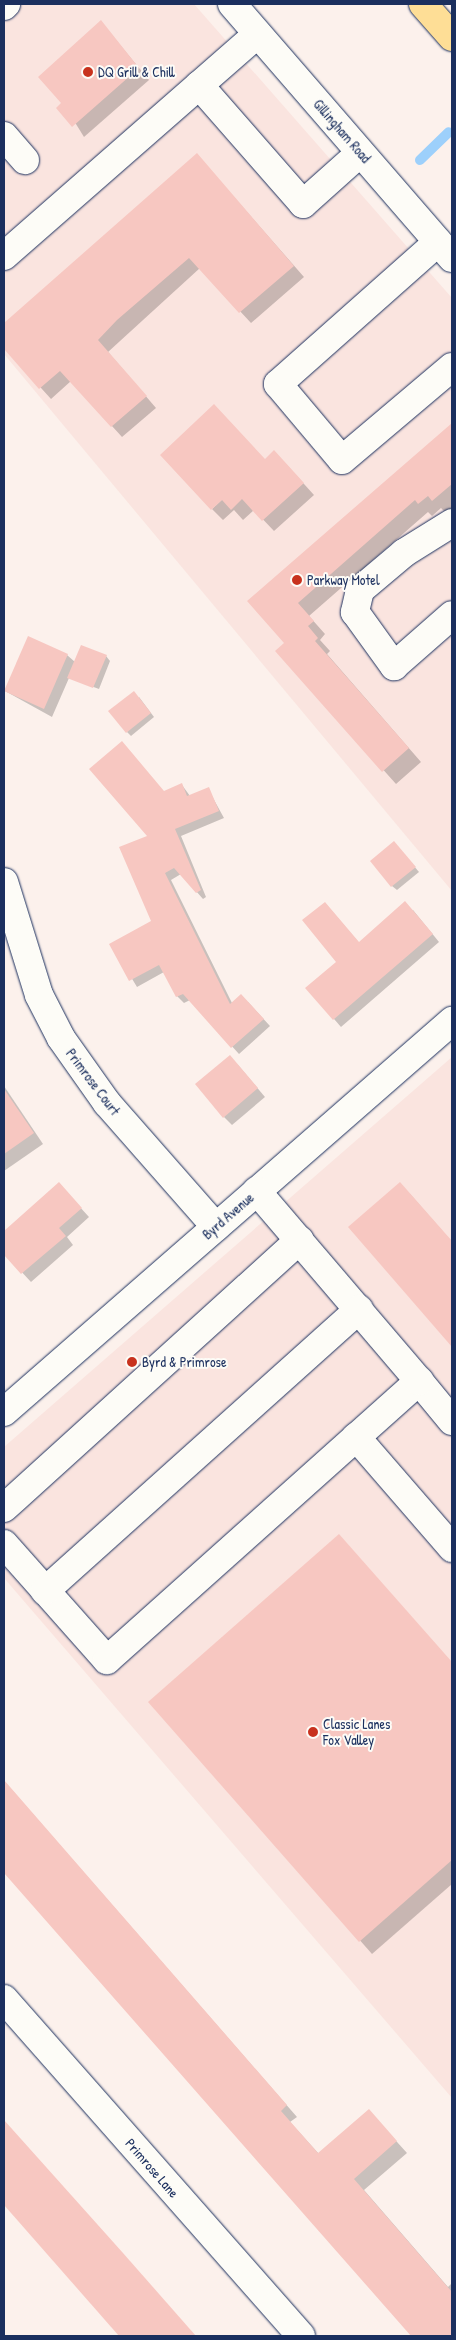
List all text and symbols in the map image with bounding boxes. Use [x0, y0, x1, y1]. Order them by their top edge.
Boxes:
place label: DQ Grill & Chill [98, 64, 175, 80]
marker: DQ Grill & Chill [82, 66, 94, 78]
street label: Gillingham Road [310, 96, 374, 166]
place label: Parkway Motel [307, 572, 380, 588]
marker: Parkway Motel [291, 574, 303, 586]
street label: Primrose Court [62, 1045, 124, 1119]
street label: Byrd Avenue [199, 1189, 257, 1243]
place label: Byrd & Primrose [142, 1354, 227, 1370]
marker: Byrd & Primrose [126, 1356, 138, 1368]
place label: Classic Lanes Fox Valley [323, 1716, 390, 1748]
marker: Classic Lanes Fox Valley [307, 1726, 319, 1738]
street label: Primrose Lane [122, 2135, 182, 2201]

